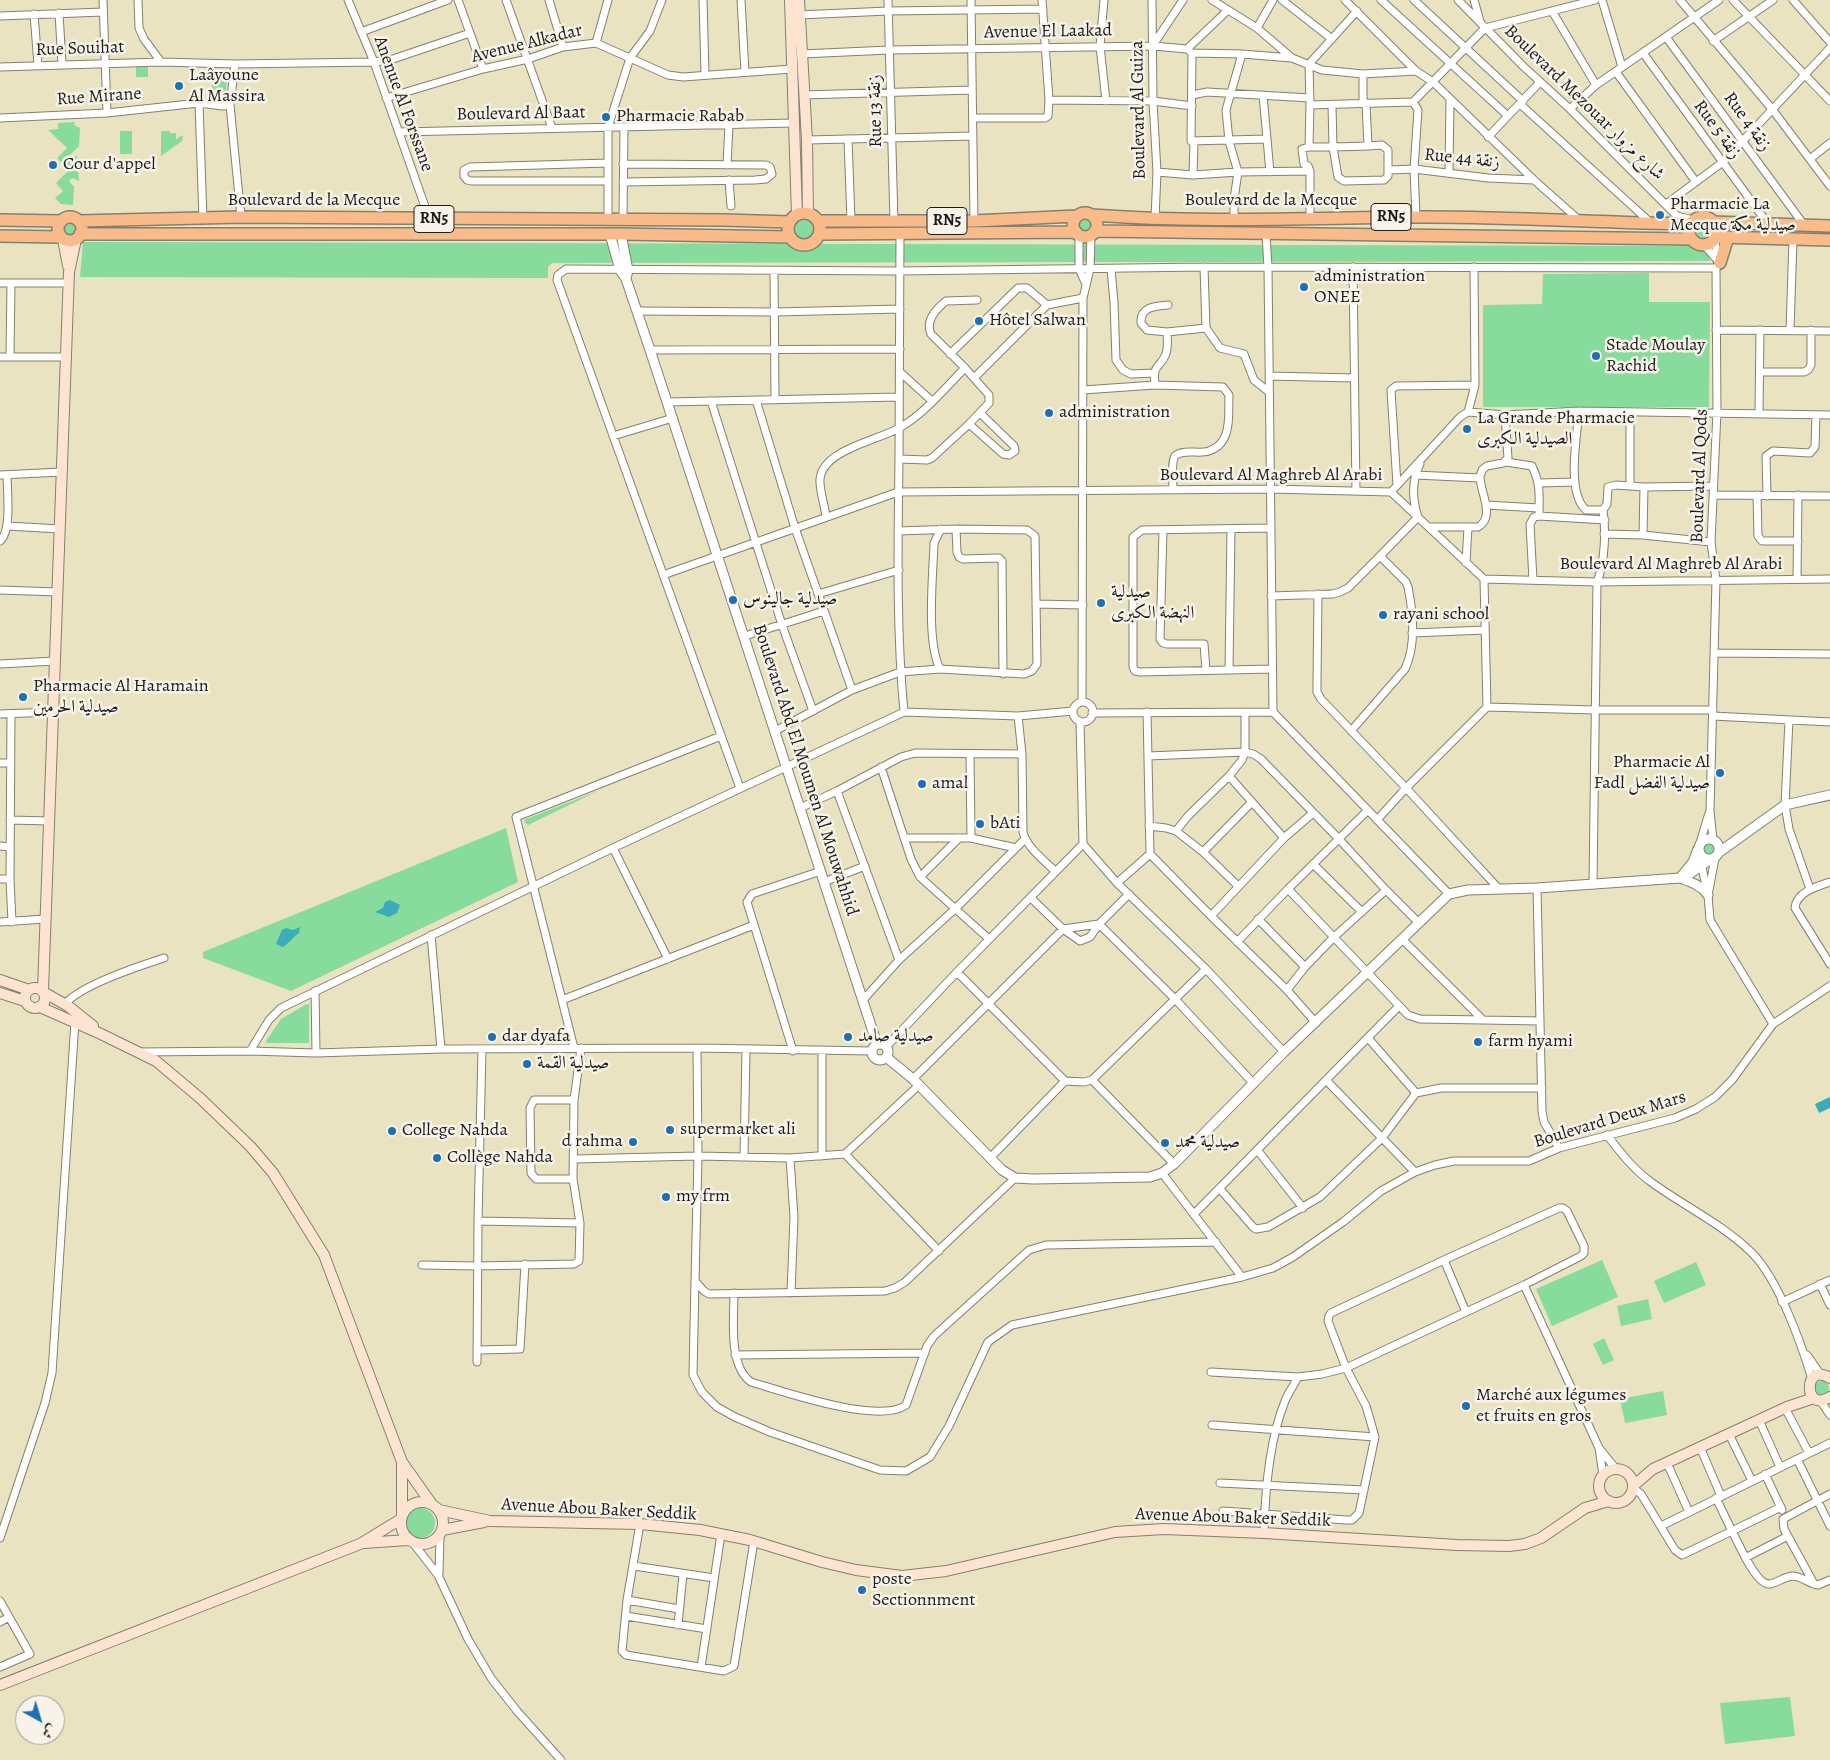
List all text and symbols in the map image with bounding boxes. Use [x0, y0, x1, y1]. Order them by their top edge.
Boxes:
street label: Avenue Alkadar [469, 20, 585, 68]
street label: Avenue El Laakad [984, 20, 1112, 44]
street label: Boulevard Mezouar شارع مزوار [1499, 21, 1669, 185]
street label: Anenue Al Forssane [368, 33, 438, 175]
street label: Rue Souihat [35, 37, 125, 61]
street label: Boulevard Al Guiza [1127, 40, 1151, 180]
place label: Laâyoune Al Massira [189, 65, 265, 108]
street label: Rue 13 زنقة [865, 74, 887, 148]
marker: Laâyoune Al Massira [173, 80, 185, 92]
street label: Rue Mirane [56, 83, 142, 111]
street label: Rue 4 زنقة [1718, 88, 1776, 156]
street label: Rue 5 زنقة [1688, 96, 1746, 164]
street label: Boulevard Al Baat [456, 102, 586, 126]
place label: Pharmacie Rabab [616, 106, 744, 128]
marker: Pharmacie Rabab [600, 111, 612, 123]
street label: Rue 44 زنقة [1423, 144, 1501, 174]
place label: Cour d'appel [63, 154, 156, 176]
marker: Cour d'appel [47, 159, 59, 171]
street label: Boulevard de la Mecque [228, 190, 400, 212]
street label: Boulevard de la Mecque [1185, 190, 1357, 212]
place label: Pharmacie La Mecque صيدلية مكة [1670, 194, 1796, 236]
road number: RN5 [1371, 203, 1411, 230]
road number: RN5 [414, 205, 454, 232]
road number: RN5 [927, 208, 967, 235]
marker: Pharmacie La Mecque صيدلية مكة [1654, 209, 1666, 221]
place label: administration ONEE [1314, 266, 1425, 308]
marker: administration ONEE [1298, 281, 1310, 293]
place label: Hôtel Salwan [989, 310, 1086, 332]
marker: Hôtel Salwan [973, 315, 985, 327]
place label: Stade Moulay Rachid [1606, 335, 1705, 378]
marker: Stade Moulay Rachid [1590, 350, 1602, 362]
place label: administration [1059, 402, 1170, 424]
marker: administration [1043, 407, 1055, 419]
place label: La Grande Pharmacie الصيدلية الكبرى [1477, 408, 1635, 450]
street label: Boulevard Al Qods [1687, 409, 1713, 543]
marker: La Grande Pharmacie الصيدلية الكبرى [1461, 423, 1473, 435]
street label: Boulevard Al Maghreb Al Arabi [1159, 465, 1383, 487]
street label: Boulevard Al Maghreb Al Arabi [1559, 554, 1783, 576]
place label: صيدلية النهضة الكبرى [1111, 582, 1194, 624]
place label: صيدلية جالينوس [743, 589, 837, 611]
marker: صيدلية جالينوس [727, 594, 739, 606]
marker: صيدلية النهضة الكبرى [1095, 597, 1107, 609]
place label: rayani school [1393, 604, 1489, 626]
marker: rayani school [1377, 609, 1389, 621]
street label: Boulevard Abd El Moumen Al Mouwahhid [748, 621, 862, 919]
place label: Pharmacie Al Haramain صيدلية الحرمين [33, 676, 209, 719]
marker: Pharmacie Al Haramain صيدلية الحرمين [17, 691, 29, 703]
place label: Pharmacie Al Fadl صيدلية الفضل [1594, 752, 1710, 794]
marker: Pharmacie Al Fadl صيدلية الفضل [1714, 767, 1726, 779]
place label: amal [932, 773, 968, 795]
marker: amal [916, 778, 928, 790]
place label: bAti [990, 813, 1021, 835]
marker: bAti [974, 818, 986, 830]
place label: dar dyafa [502, 1026, 570, 1048]
place label: صيدلية صامد [858, 1026, 934, 1048]
marker: dar dyafa [486, 1031, 498, 1043]
marker: صيدلية صامد [842, 1031, 854, 1043]
place label: farm hyami [1488, 1031, 1573, 1053]
marker: farm hyami [1472, 1036, 1484, 1048]
place label: صيدلية القمة [537, 1053, 609, 1075]
marker: صيدلية القمة [521, 1058, 533, 1070]
street label: Boulevard Deux Mars [1531, 1087, 1689, 1153]
place label: supermarket ali [680, 1119, 796, 1141]
place label: College Nahda [402, 1120, 508, 1142]
marker: supermarket ali [664, 1124, 676, 1136]
marker: College Nahda [386, 1125, 398, 1137]
place label: d rahma [562, 1131, 623, 1153]
place label: صيدلية محمد [1175, 1132, 1240, 1154]
marker: d rahma [627, 1136, 639, 1148]
marker: صيدلية محمد [1159, 1137, 1171, 1149]
place label: Collège Nahda [447, 1147, 553, 1169]
marker: Collège Nahda [431, 1152, 443, 1164]
place label: my frm [676, 1186, 730, 1208]
marker: my frm [660, 1191, 672, 1203]
place label: Marché aux légumes et fruits en gros [1476, 1385, 1627, 1428]
marker: Marché aux légumes et fruits en gros [1460, 1400, 1472, 1412]
street label: Avenue Abou Baker Seddik [501, 1494, 697, 1526]
street label: Avenue Abou Baker Seddik [1135, 1504, 1331, 1532]
place label: poste Sectionnment [872, 1569, 975, 1612]
marker: poste Sectionnment [856, 1584, 868, 1596]
north arrow [15, 1695, 65, 1745]
text: ش [38, 1720, 61, 1743]

